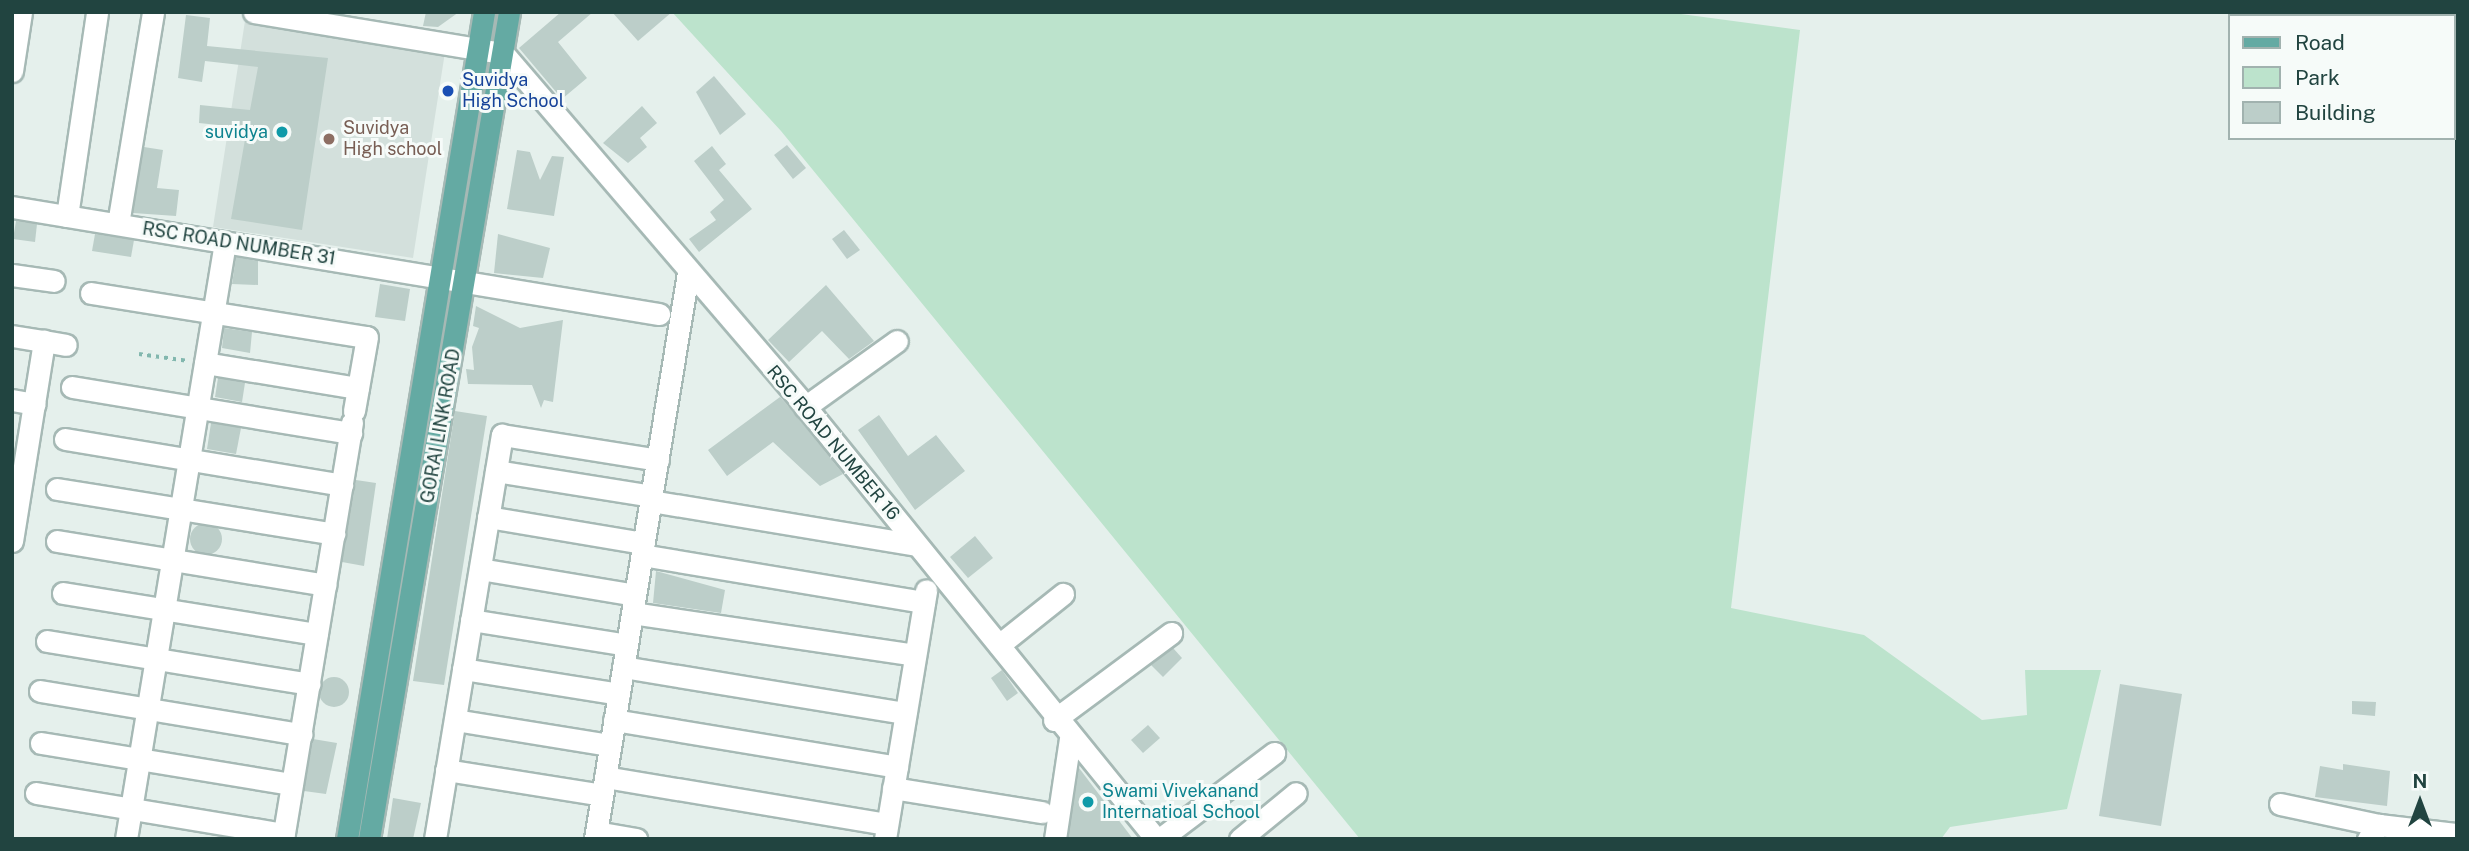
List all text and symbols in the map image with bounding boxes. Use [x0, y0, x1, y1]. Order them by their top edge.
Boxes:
legend [2228, 14, 2455, 140]
text: Road [2295, 30, 2345, 55]
text: Park [2295, 65, 2340, 90]
place label: Suvidya High School [462, 70, 564, 112]
marker: Suvidya High School [440, 83, 456, 99]
text: Building [2295, 100, 2376, 125]
place label: Suvidya High school [343, 118, 442, 160]
place label: suvidya [205, 121, 268, 143]
marker: suvidya [274, 124, 290, 140]
marker: Suvidya High school [321, 131, 337, 147]
street label: RSC ROAD NUMBER 31 [141, 218, 337, 270]
street label: GORAI LINK ROAD [417, 347, 465, 505]
street label: RSC ROAD NUMBER 16 [762, 361, 904, 525]
north arrow [2385, 767, 2455, 837]
text: N [2413, 770, 2427, 792]
place label: Swami Vivekanand Internatioal School [1102, 781, 1260, 824]
marker: Swami Vivekanand Internatioal School [1080, 794, 1096, 810]

